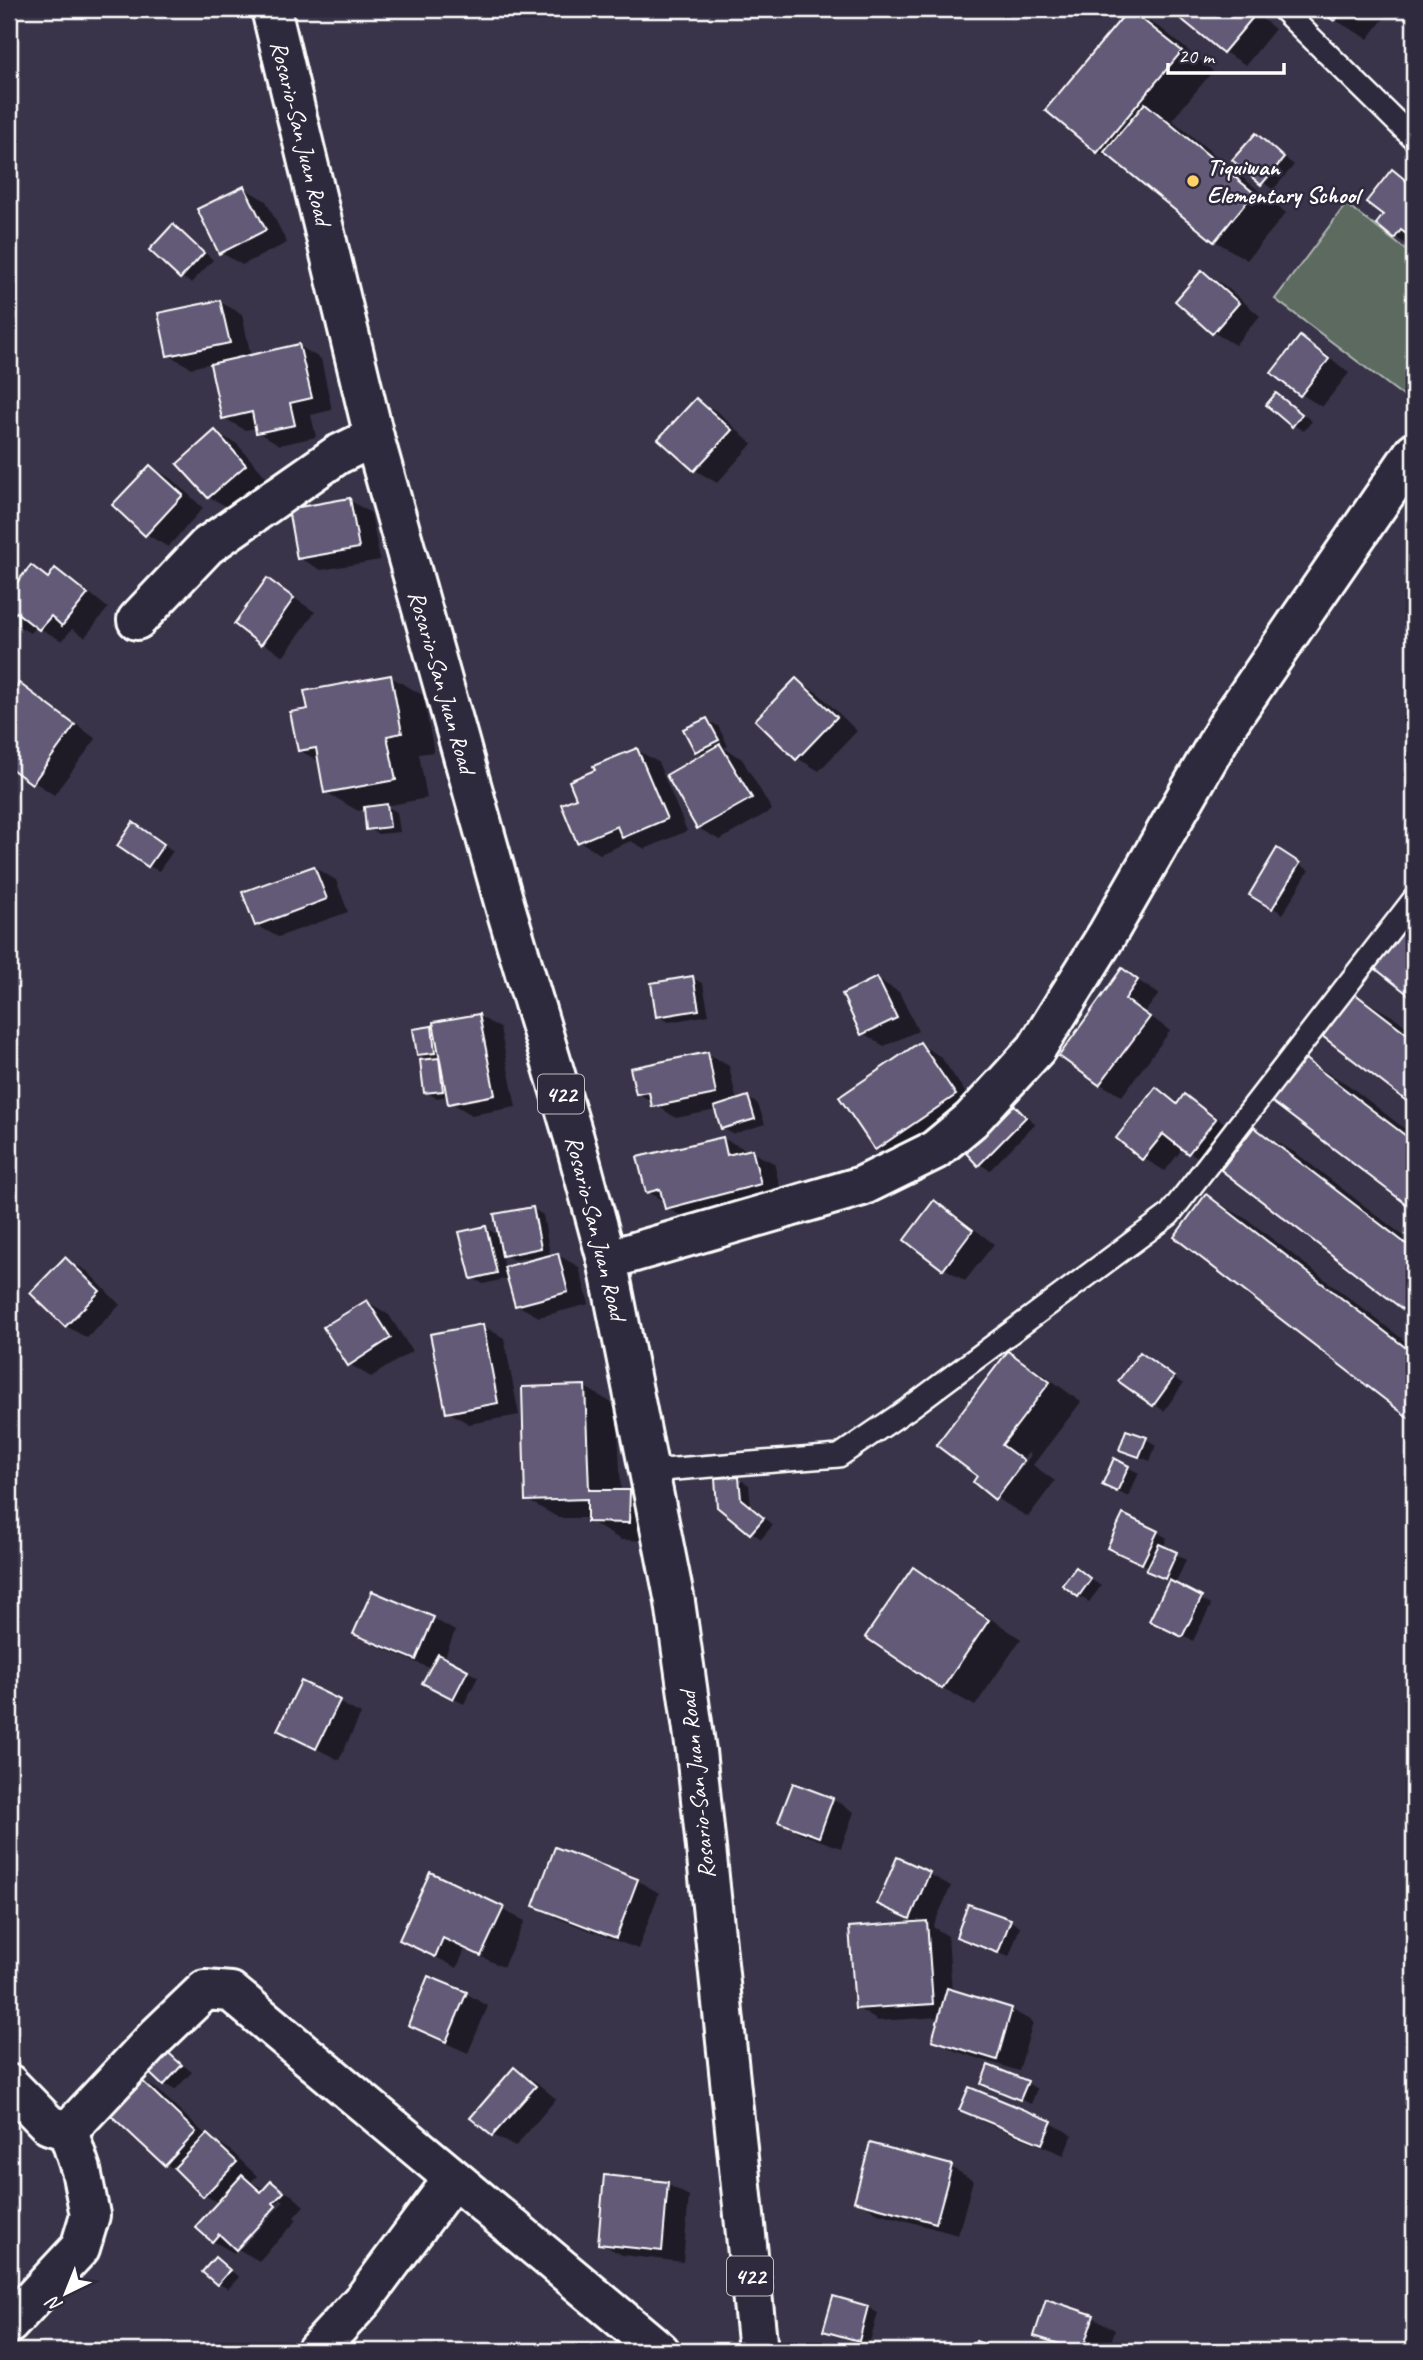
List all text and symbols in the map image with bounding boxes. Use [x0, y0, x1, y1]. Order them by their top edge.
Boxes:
scale bar [1168, 32, 1283, 76]
street label: Rosario-San Juan Road [264, 38, 339, 232]
text: 20 m [1178, 43, 1216, 69]
place label: Tiquiwan Elementary School [1207, 152, 1364, 210]
marker: Tiquiwan Elementary School [1185, 173, 1201, 189]
street label: Rosario-San Juan Road [402, 587, 483, 780]
road number: 422 [538, 1074, 584, 1114]
street label: Rosario-San Juan Road [559, 1133, 634, 1327]
street label: Rosario-San Juan Road [672, 1686, 722, 1880]
road number: 422 [727, 2256, 773, 2296]
north arrow [32, 2258, 102, 2328]
text: N [40, 2290, 68, 2317]

